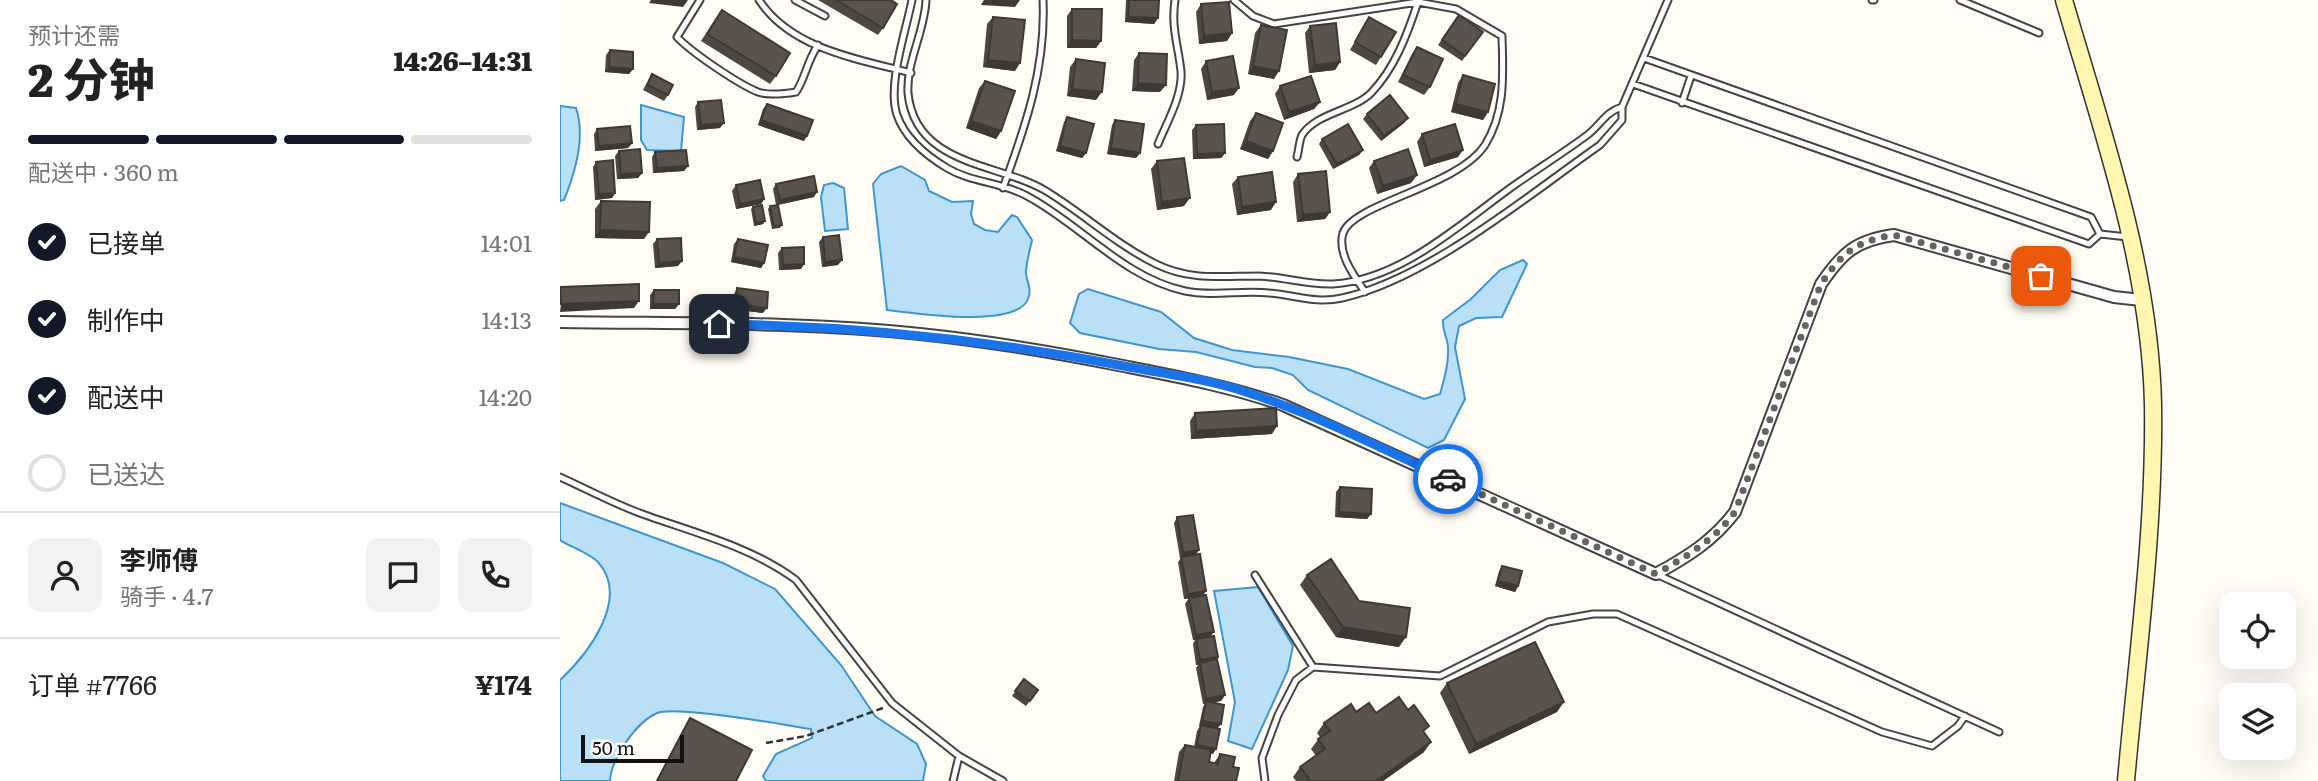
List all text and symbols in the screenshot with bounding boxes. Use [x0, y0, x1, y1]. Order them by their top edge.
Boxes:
text: 预计还需 [28, 17, 120, 51]
text: 14:26–14:31 [393, 40, 532, 79]
text: 2 分钟 [28, 43, 155, 111]
text: 配送中 · 360 m [28, 154, 179, 188]
text: 已接单 [87, 222, 165, 261]
icon: check [28, 223, 66, 261]
text: 14:01 [481, 225, 532, 259]
pin [2011, 246, 2071, 306]
icon: bag [2022, 257, 2060, 295]
pin [689, 294, 749, 354]
text: 制作中 [87, 299, 165, 338]
icon: check [28, 300, 66, 338]
text: 14:13 [481, 302, 532, 336]
icon: home [700, 305, 738, 343]
text: 配送中 [87, 376, 165, 415]
icon: check [28, 377, 66, 415]
text: 14:20 [479, 379, 532, 413]
courier [1413, 444, 1483, 514]
text: 已送达 [87, 453, 165, 492]
icon: car [1429, 460, 1467, 498]
button: person [28, 538, 102, 612]
button: chat [366, 538, 440, 612]
button: phone [458, 538, 532, 612]
text: 李师傅 [120, 539, 198, 578]
text: 骑手 · 4.7 [120, 578, 213, 612]
map controls [2219, 592, 2296, 760]
button: locate [2219, 592, 2296, 669]
text: 订单 #7766 [28, 664, 157, 703]
text: ¥174 [475, 664, 532, 703]
button: layers [2219, 683, 2296, 760]
scale bar [581, 732, 684, 764]
text: 50 m [592, 733, 635, 761]

